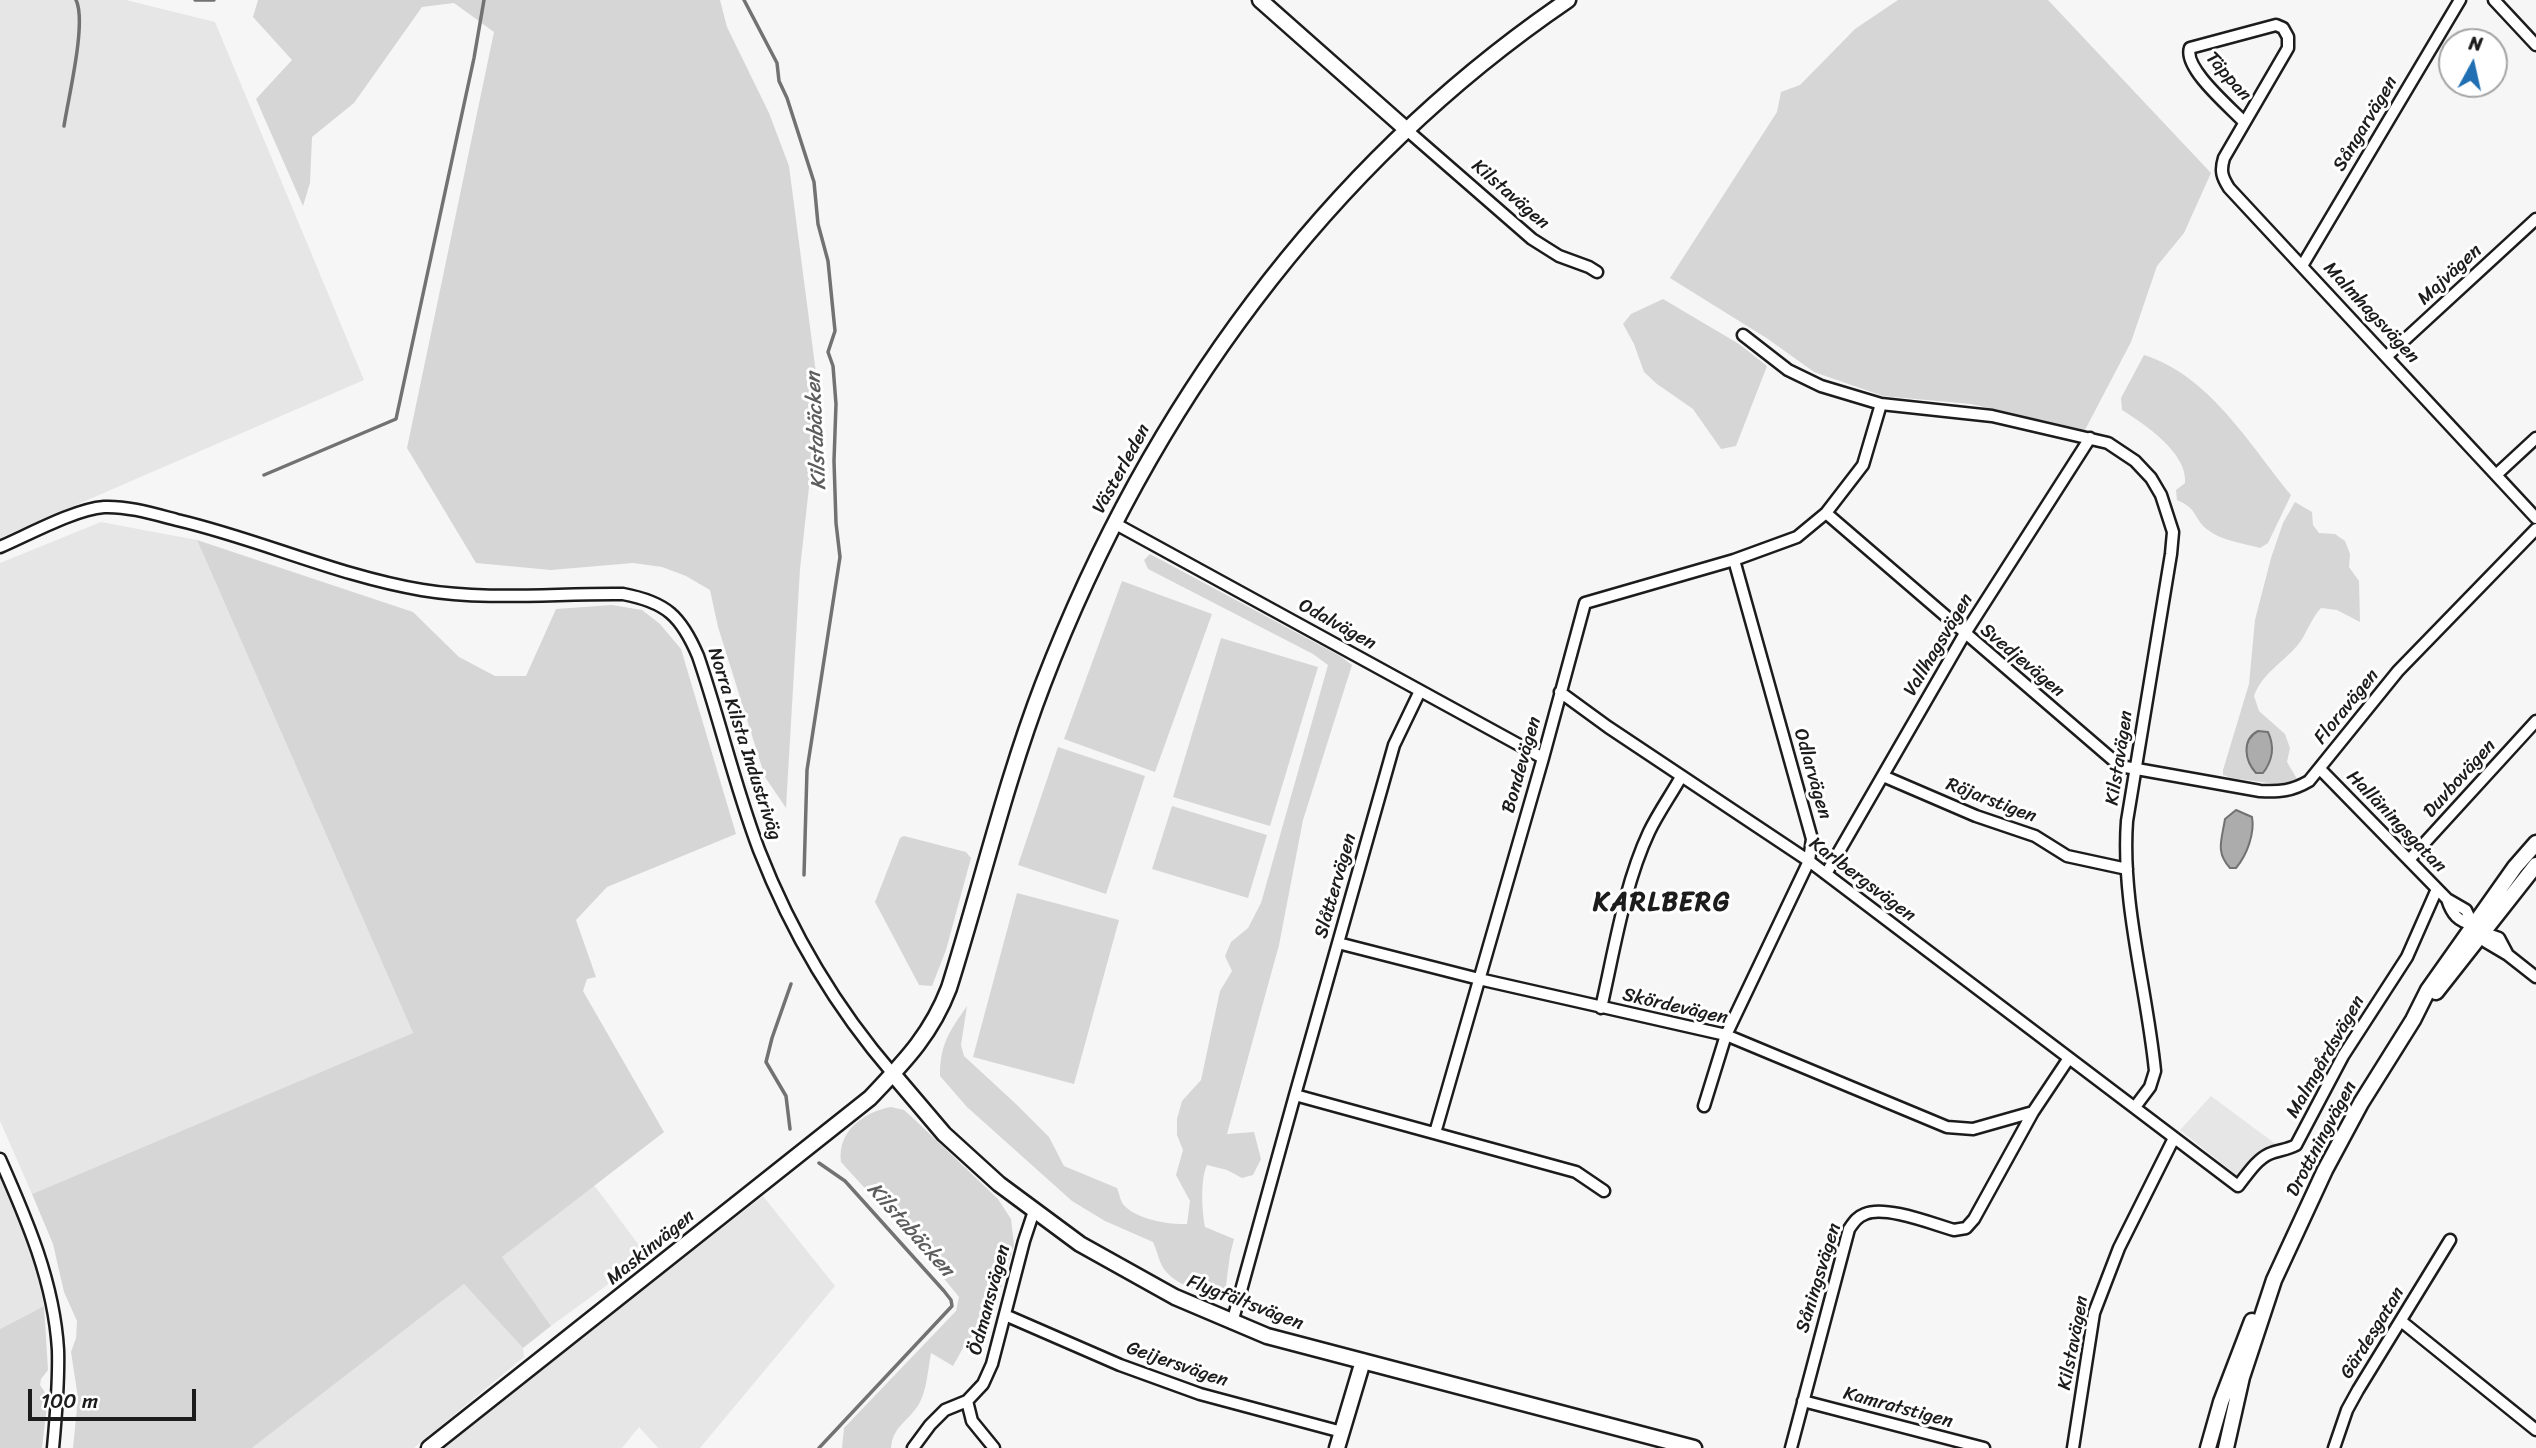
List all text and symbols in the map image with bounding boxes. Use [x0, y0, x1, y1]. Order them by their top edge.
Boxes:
text: N [2467, 26, 2485, 61]
north arrow [2438, 28, 2508, 98]
street label: Täppan [2200, 48, 2256, 106]
street label: Sångarvägen [2329, 72, 2403, 176]
street label: Kilstavägen [1466, 155, 1554, 235]
street label: Majvägen [2413, 240, 2487, 310]
street label: Malmhagsvägen [2318, 258, 2424, 368]
water label: Kilstabäcken [801, 371, 833, 491]
street label: Västerleden [1088, 420, 1156, 518]
street label: Vallhagsvägen [1899, 590, 1979, 700]
street label: Odalvägen [1294, 594, 1380, 656]
street label: Svedjevägen [1975, 619, 2069, 703]
street label: Norra Kilsta Industriväg [702, 645, 786, 843]
street label: Floravägen [2310, 665, 2384, 749]
street label: Kilstavägen [2101, 709, 2139, 807]
street label: Bondevägen [1497, 714, 1547, 816]
street label: Odlarvägen [1788, 726, 1836, 822]
street label: Duvbovägen [2419, 735, 2501, 823]
street label: Halläningsgatan [2341, 766, 2451, 878]
street label: Röjarstigen [1943, 773, 2039, 829]
street label: Slåttervägen [1310, 831, 1362, 941]
street label: Karlbergsvägen [1804, 833, 1920, 927]
district label: KARLBERG [1593, 887, 1731, 919]
street label: Skördevägen [1620, 984, 1730, 1030]
street label: Malmgårdsvägen [2282, 992, 2370, 1122]
street label: Drottningvägen [2282, 1077, 2362, 1201]
water label: Kilstabäcken [861, 1178, 959, 1282]
street label: Maskinvägen [602, 1206, 700, 1290]
street label: Såningsvägen [1792, 1220, 1846, 1336]
street label: Ödmansvägen [964, 1242, 1016, 1358]
street label: Flygfältsvägen [1184, 1270, 1306, 1336]
street label: Gärdesgatan [2336, 1283, 2410, 1383]
street label: Kilstavägen [2054, 1294, 2094, 1392]
street label: Geijersvägen [1123, 1337, 1231, 1393]
scale bar [32, 1374, 200, 1418]
text: 100 m [41, 1382, 98, 1420]
street label: Kamratstigen [1841, 1382, 1955, 1434]

